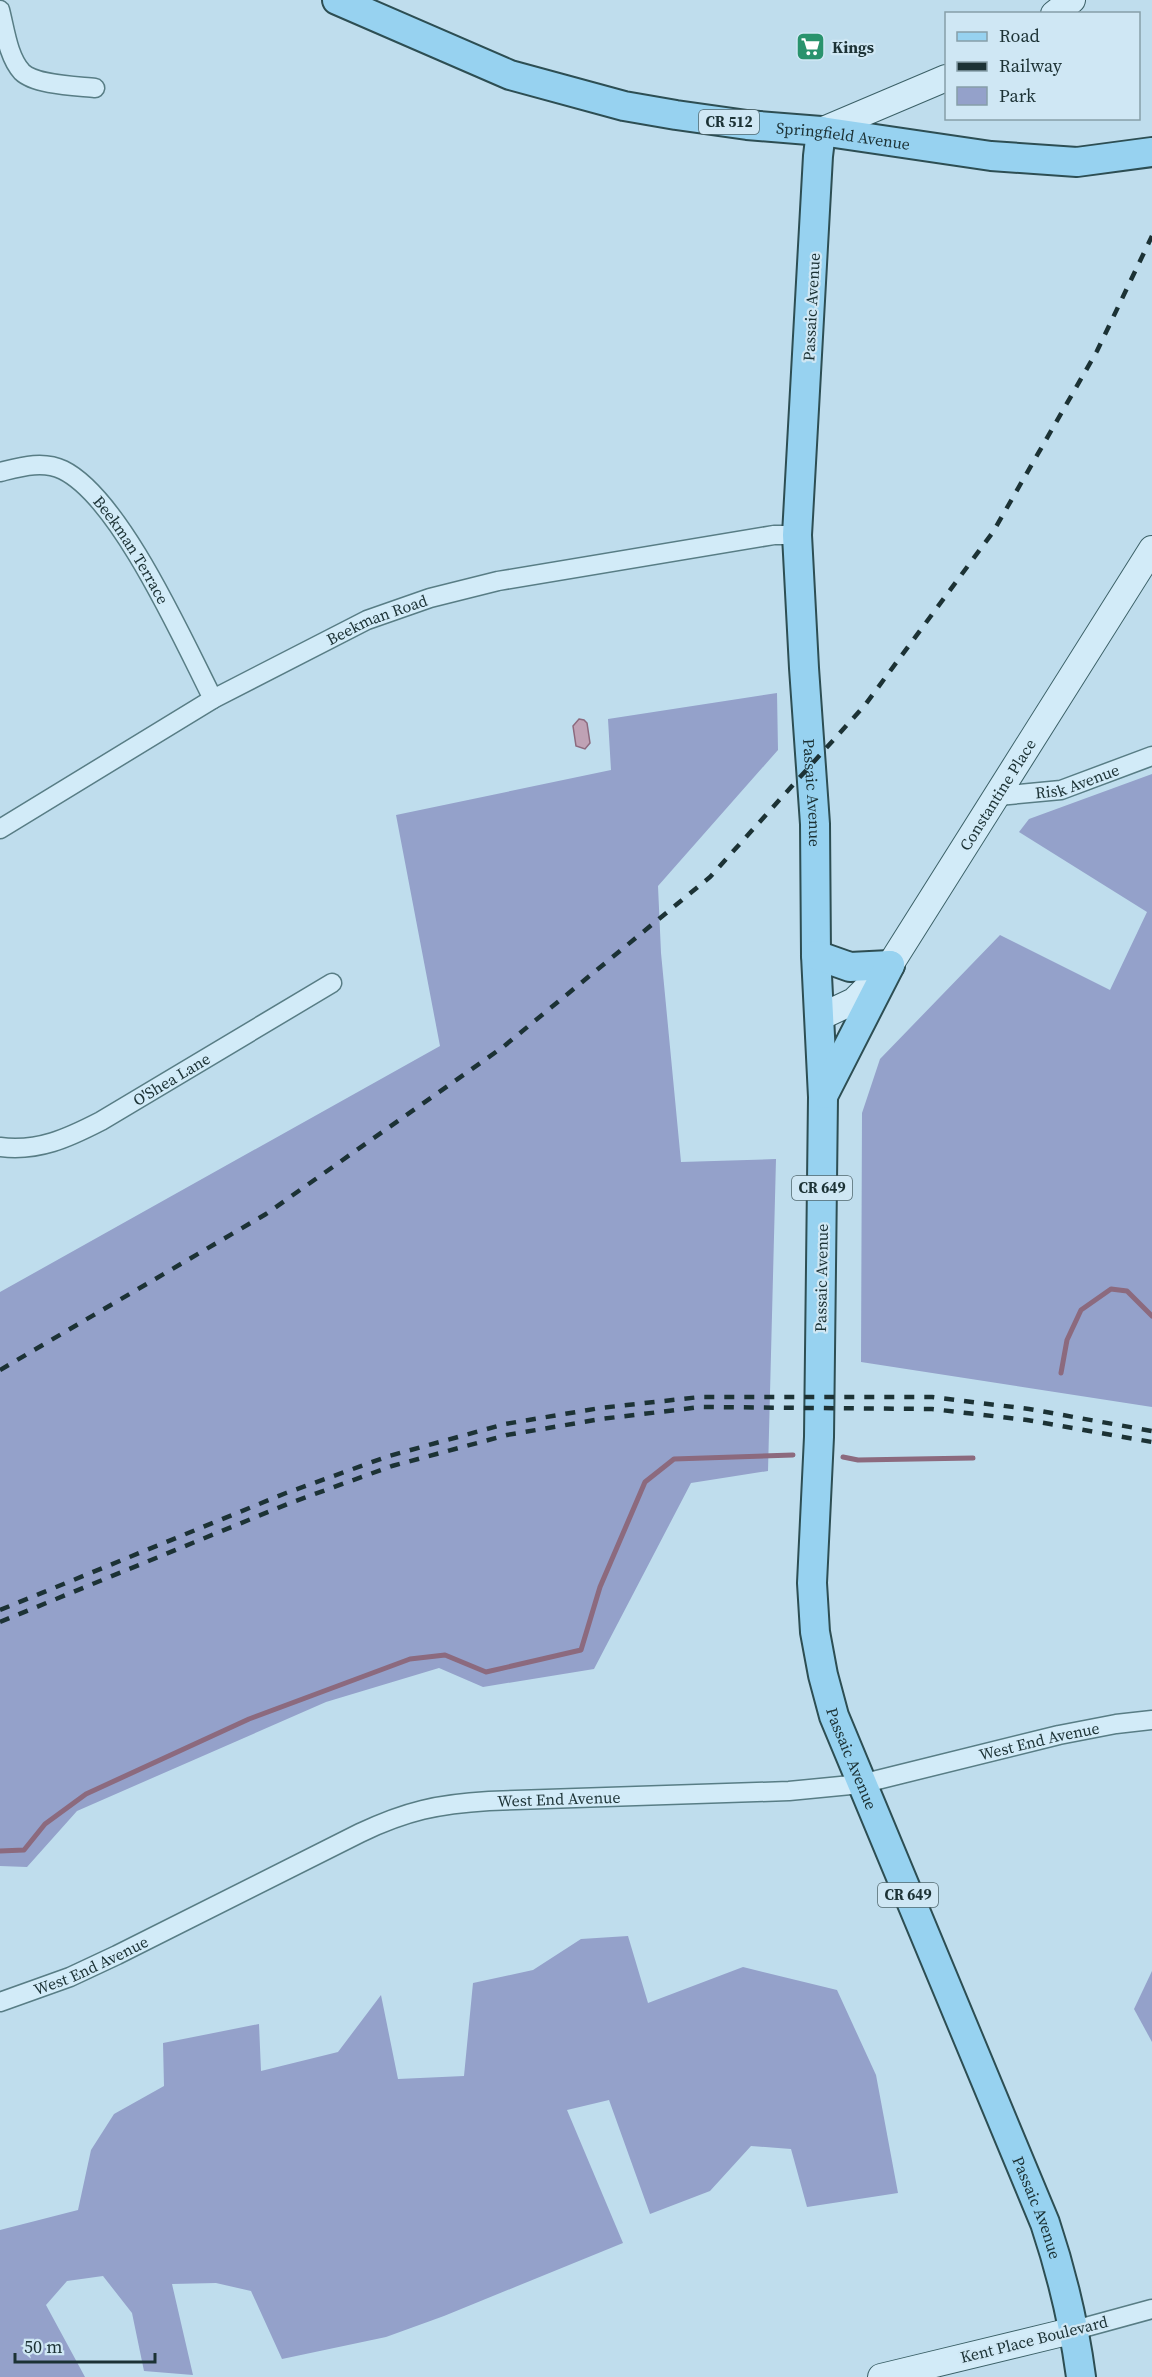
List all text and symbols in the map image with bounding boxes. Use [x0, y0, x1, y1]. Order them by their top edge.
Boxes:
legend [945, 12, 1140, 120]
text: Road [999, 23, 1040, 48]
supermarket icon: Kings [795, 31, 827, 63]
place label: Kings [832, 36, 874, 58]
text: Railway [999, 53, 1063, 78]
text: Park [999, 83, 1036, 108]
road number: CR 512 [699, 110, 759, 134]
street label: Springfield Avenue [775, 116, 912, 155]
street label: Passaic Avenue [797, 252, 825, 362]
street label: Beekman Terrace [88, 491, 174, 608]
street label: Beekman Road [323, 589, 430, 650]
street label: Constantine Place [954, 734, 1041, 855]
street label: Passaic Avenue [798, 738, 826, 847]
street label: Risk Avenue [1034, 758, 1122, 803]
street label: O'Shea Lane [128, 1047, 214, 1111]
road number: CR 649 [792, 1176, 852, 1200]
street label: Passaic Avenue [809, 1224, 833, 1332]
street label: Passaic Avenue [821, 1705, 883, 1813]
street label: West End Avenue [977, 1716, 1101, 1765]
street label: West End Avenue [497, 1786, 621, 1812]
road number: CR 649 [878, 1883, 938, 1907]
street label: West End Avenue [31, 1930, 152, 2000]
street label: Passaic Avenue [1007, 2153, 1067, 2262]
street label: Kent Place Boulevard [958, 2310, 1110, 2368]
scale bar [15, 2326, 154, 2364]
text: 50 m [24, 2334, 62, 2359]

